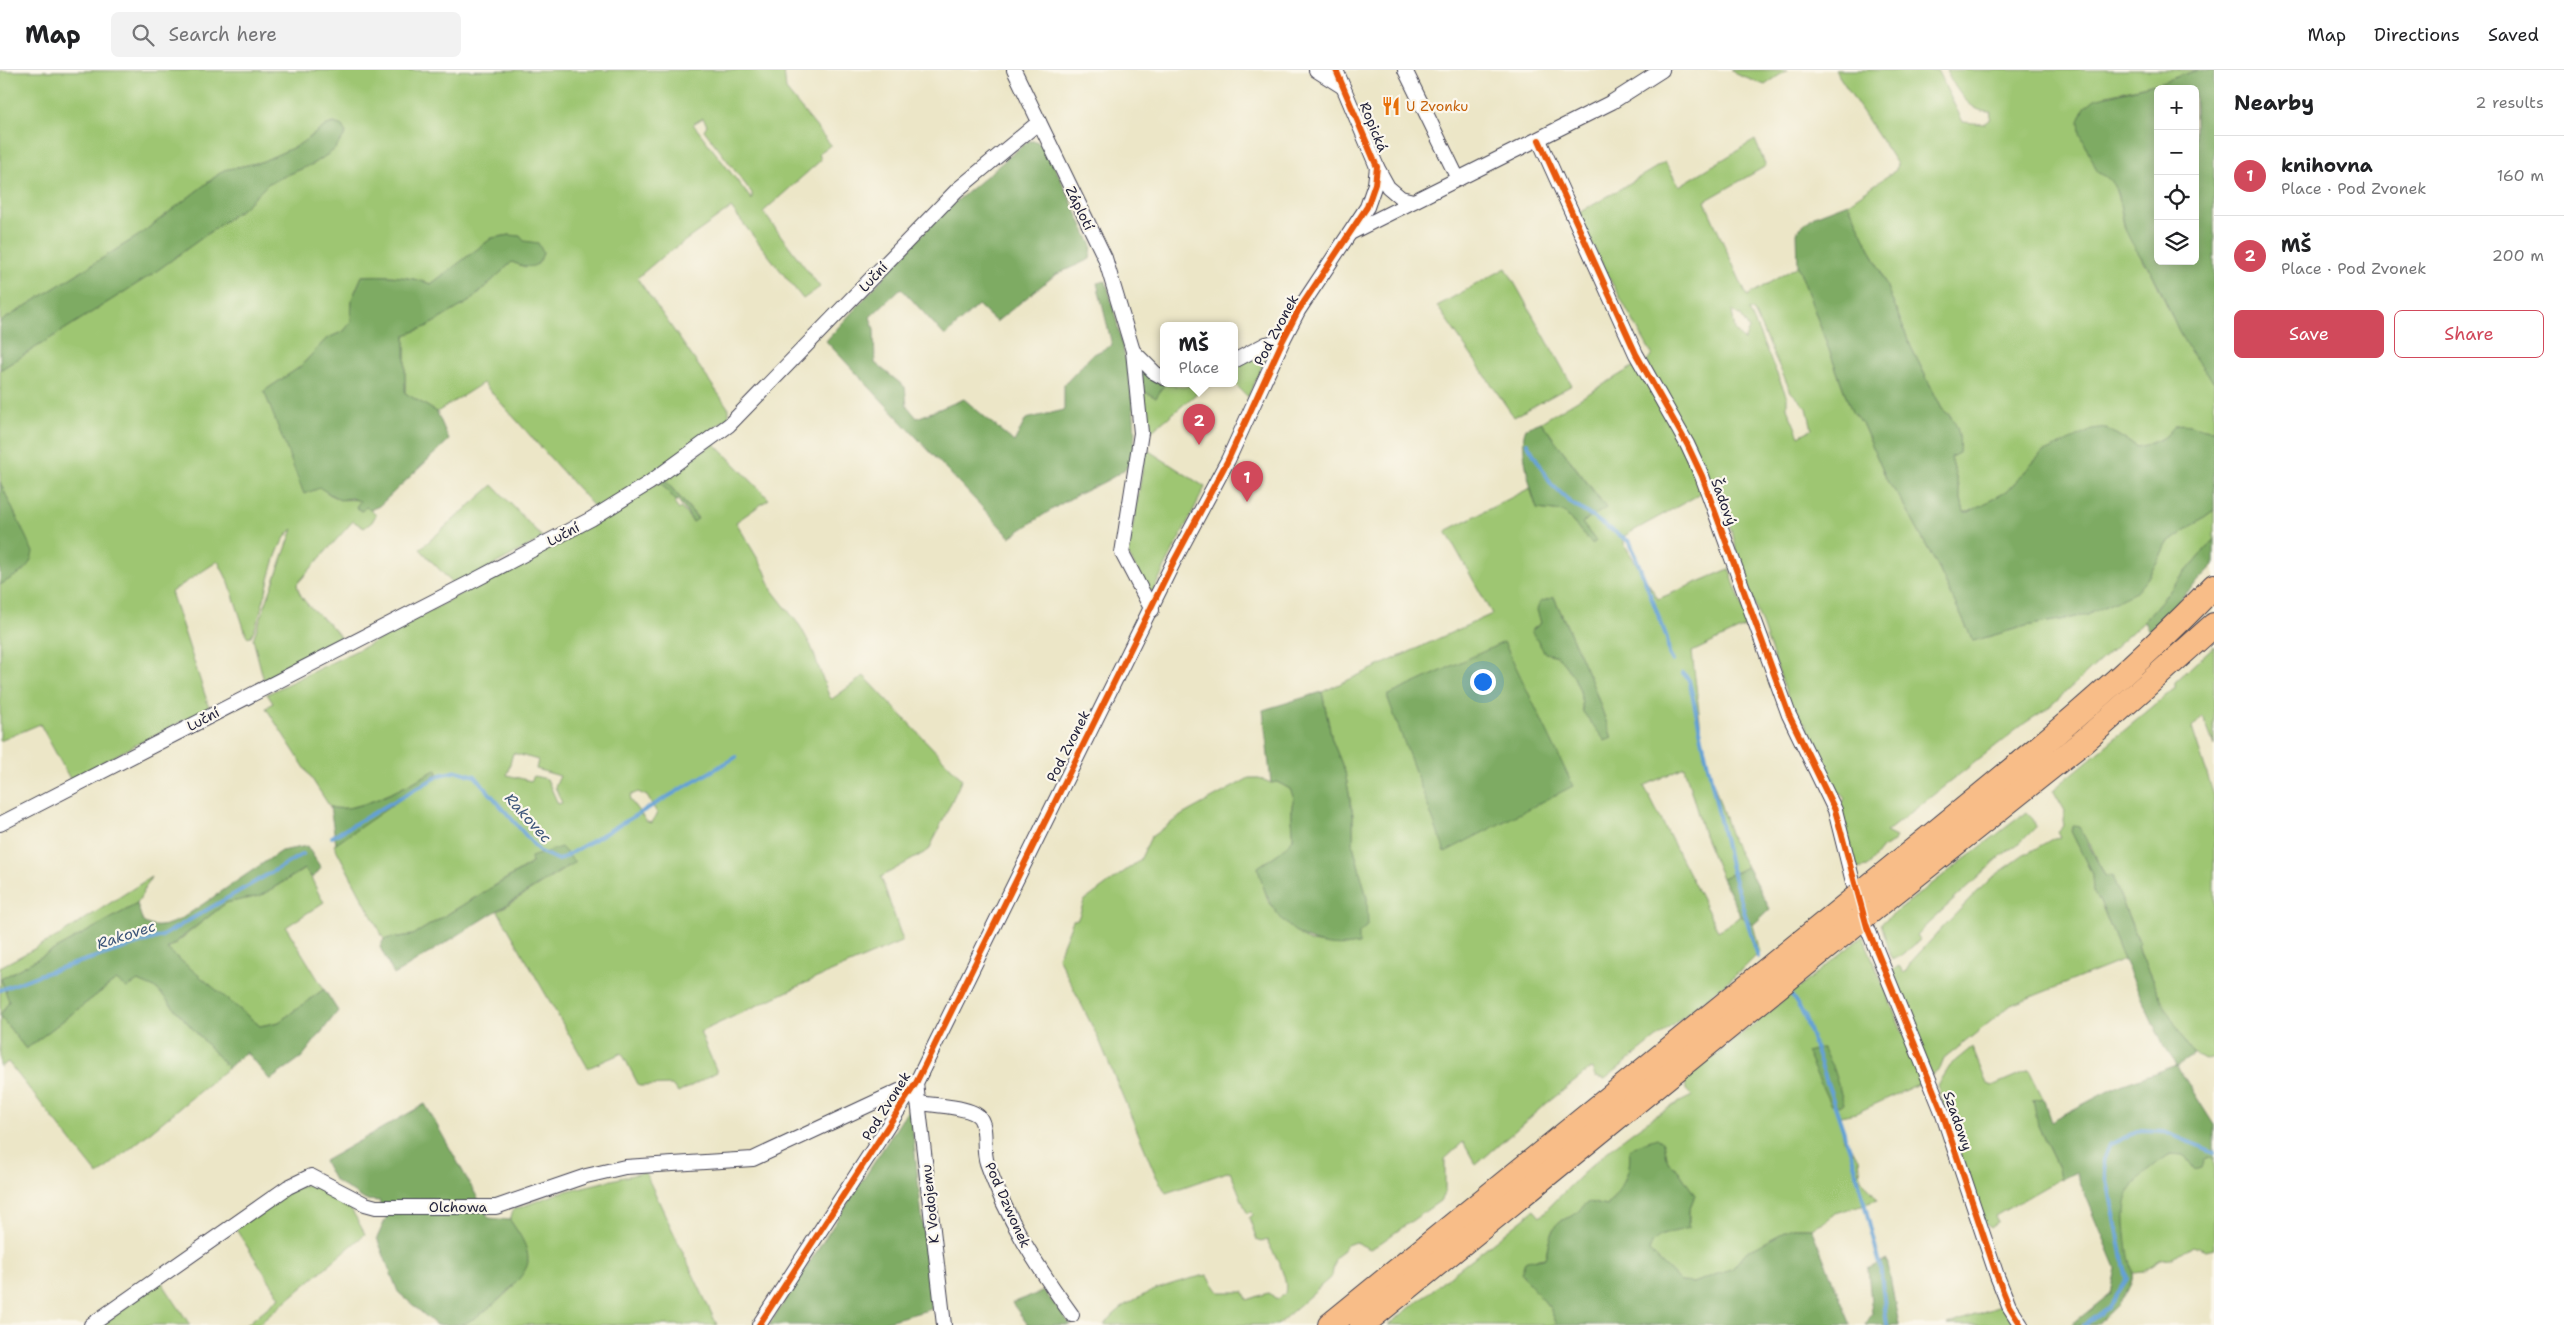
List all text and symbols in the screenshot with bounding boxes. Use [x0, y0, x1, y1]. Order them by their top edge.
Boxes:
search box [111, 12, 461, 57]
text: Map [25, 19, 81, 51]
icon: search [129, 21, 157, 49]
text: Search here [169, 22, 277, 47]
text: Map [2308, 23, 2346, 47]
text: Directions [2374, 23, 2460, 47]
text: Saved [2488, 23, 2539, 47]
map controls [2154, 85, 2199, 265]
button: + [2154, 85, 2199, 130]
text: Nearby [2234, 89, 2314, 117]
text: 2 results [2475, 92, 2544, 113]
restaurant icon: U Zvonku [1380, 95, 1402, 117]
place label: U Zvonku [1406, 97, 1468, 115]
street label: Ropická [1356, 99, 1392, 155]
button: − [2154, 130, 2199, 175]
text: knihovna [2281, 153, 2373, 178]
text: 1 [2246, 165, 2254, 186]
text: 160 m [2497, 165, 2544, 186]
button: locate [2154, 175, 2199, 220]
text: Place · Pod Zvonek [2281, 178, 2427, 199]
street label: Záplotí [1062, 183, 1098, 233]
button: layers [2154, 220, 2199, 265]
text: MŠ [2281, 233, 2311, 258]
text: 2 [2244, 245, 2256, 266]
text: 200 m [2492, 245, 2544, 266]
street label: Luční [855, 258, 891, 296]
text: Place · Pod Zvonek [2281, 258, 2427, 279]
street label: Pod Zvonek [1250, 291, 1302, 369]
button: Save [2234, 310, 2384, 358]
button: Share [2394, 310, 2544, 358]
popup [1160, 322, 1238, 387]
text: MŠ [1179, 332, 1209, 357]
text: Place [1179, 357, 1219, 378]
pin: 2 [1183, 404, 1215, 445]
pin: 1 [1231, 461, 1263, 502]
street label: Šadový [1707, 476, 1741, 528]
street label: Luční [544, 518, 582, 550]
your location [1470, 669, 1496, 695]
street label: Luční [184, 703, 222, 735]
street label: Pod Zvonek [1042, 707, 1094, 785]
water label: Rakovec [500, 789, 556, 848]
water label: Rakovec [94, 916, 158, 954]
street label: Pod Zvonek [858, 1068, 914, 1144]
street label: Szadowy [1939, 1089, 1977, 1153]
street label: Pod Dzwonek [981, 1159, 1035, 1251]
street label: K Vodojemu [917, 1164, 943, 1244]
street label: Olchowa [429, 1198, 488, 1216]

